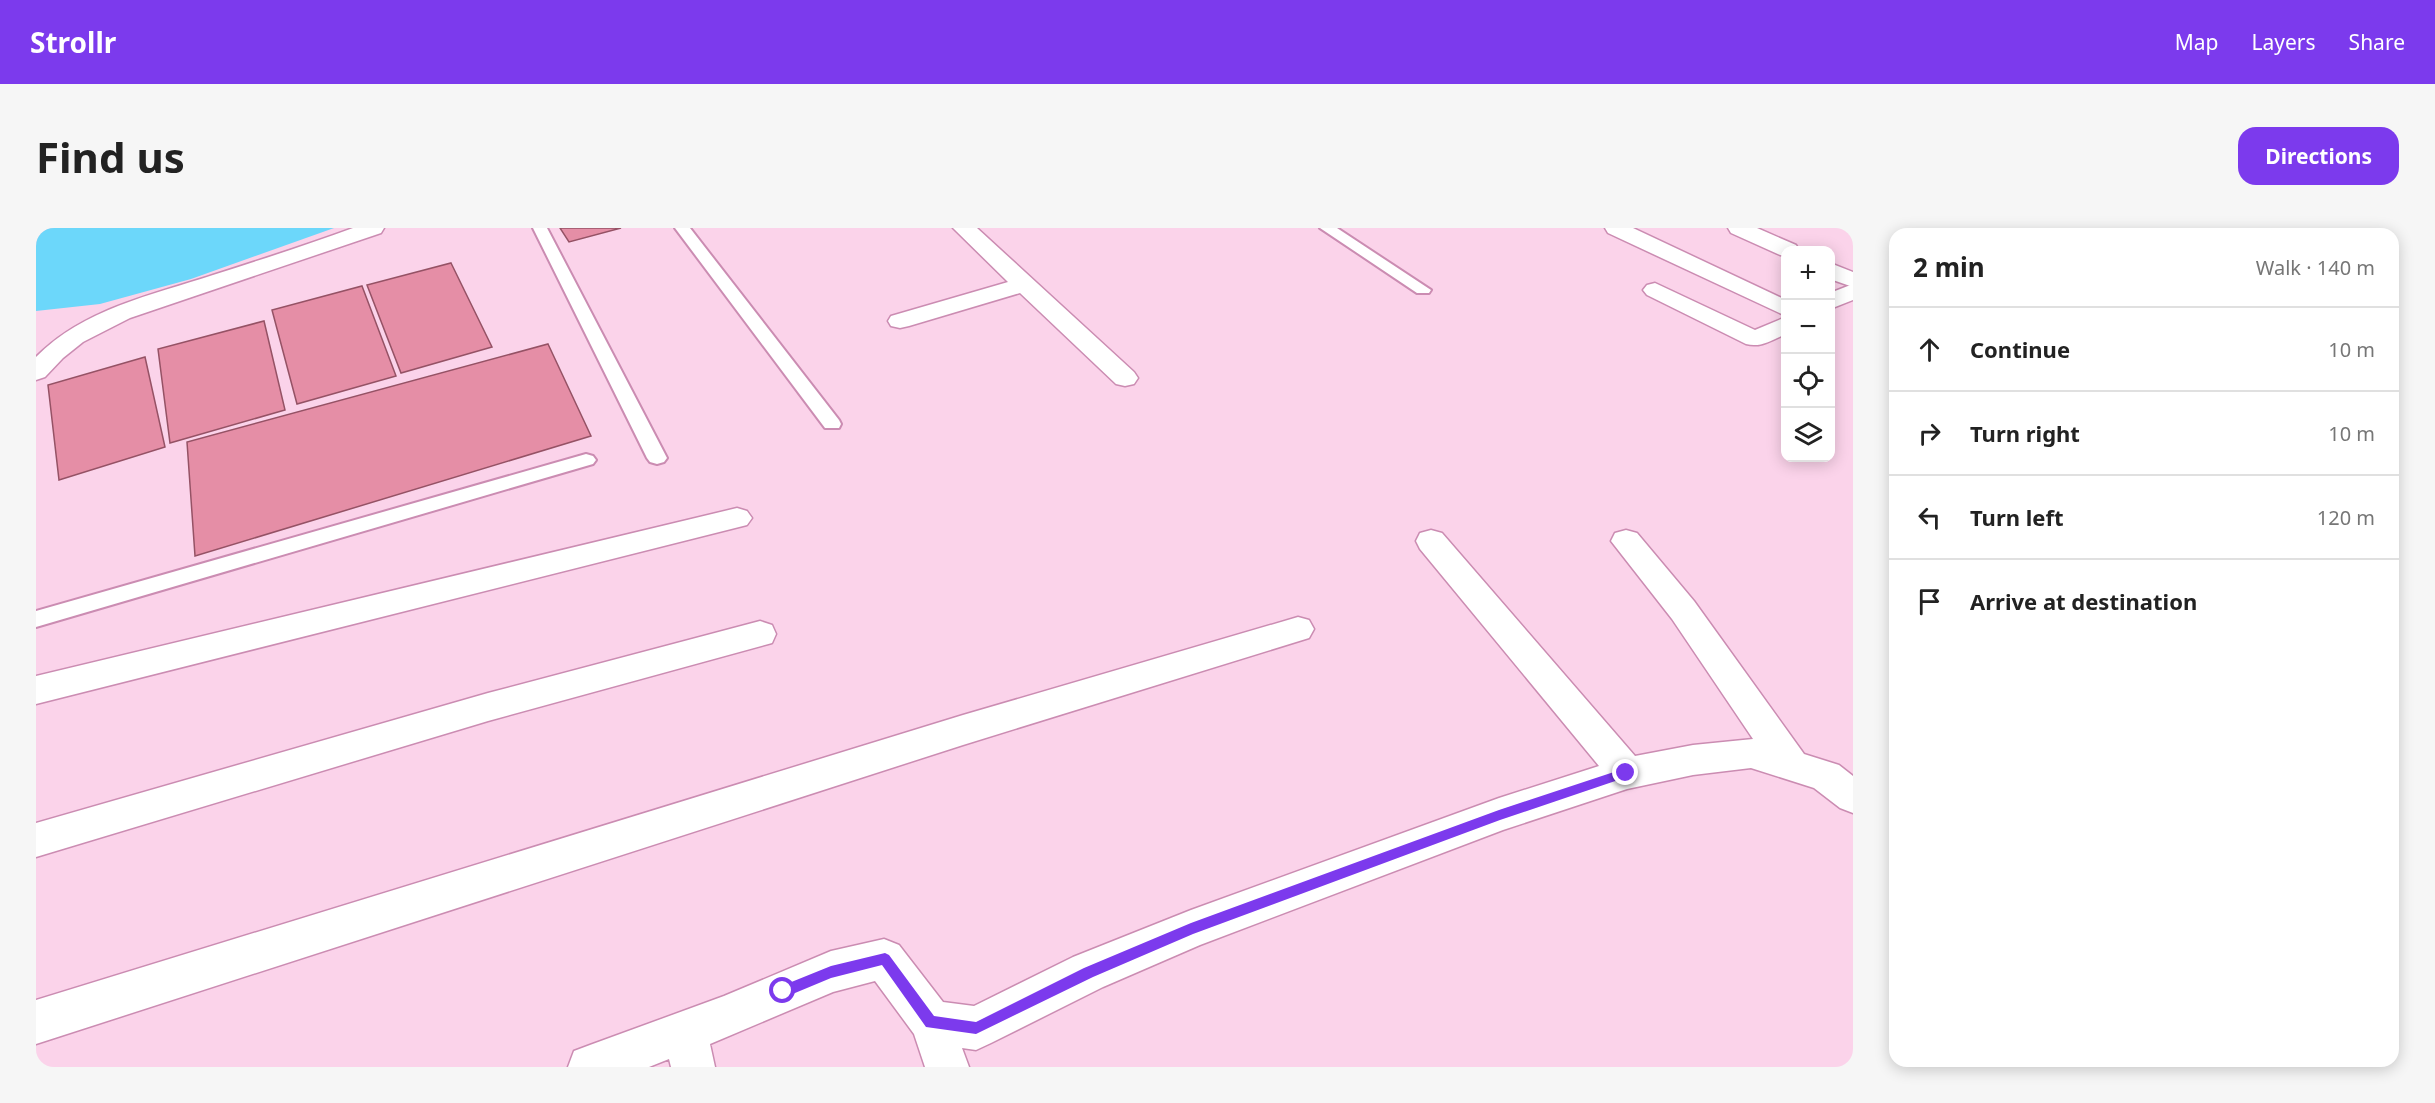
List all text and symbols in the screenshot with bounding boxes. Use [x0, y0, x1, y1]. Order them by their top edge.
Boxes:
text: Strollr [30, 23, 116, 61]
text: Map [2175, 28, 2219, 56]
text: Layers [2252, 28, 2316, 56]
text: Share [2349, 28, 2405, 56]
button: Directions [2238, 127, 2399, 185]
text: Find us [36, 128, 185, 185]
map controls [1781, 246, 1835, 462]
button: + [1781, 246, 1835, 300]
text: 2 min [1913, 249, 1985, 285]
text: Walk · 140 m [2256, 254, 2375, 281]
button: − [1781, 300, 1835, 354]
icon: ahead [1913, 333, 1946, 366]
text: Continue [1970, 334, 2070, 364]
text: 10 m [2328, 336, 2375, 363]
button: locate [1781, 354, 1835, 408]
button: layers [1781, 408, 1835, 462]
icon: right [1913, 417, 1946, 450]
text: Turn right [1970, 418, 2080, 448]
text: 10 m [2328, 420, 2375, 447]
icon: left [1913, 501, 1946, 534]
text: Turn left [1970, 502, 2064, 532]
text: 120 m [2317, 504, 2375, 531]
icon: arrive [1913, 585, 1946, 618]
text: Arrive at destination [1970, 586, 2197, 616]
route end [1612, 759, 1638, 785]
route start [769, 977, 795, 1003]

